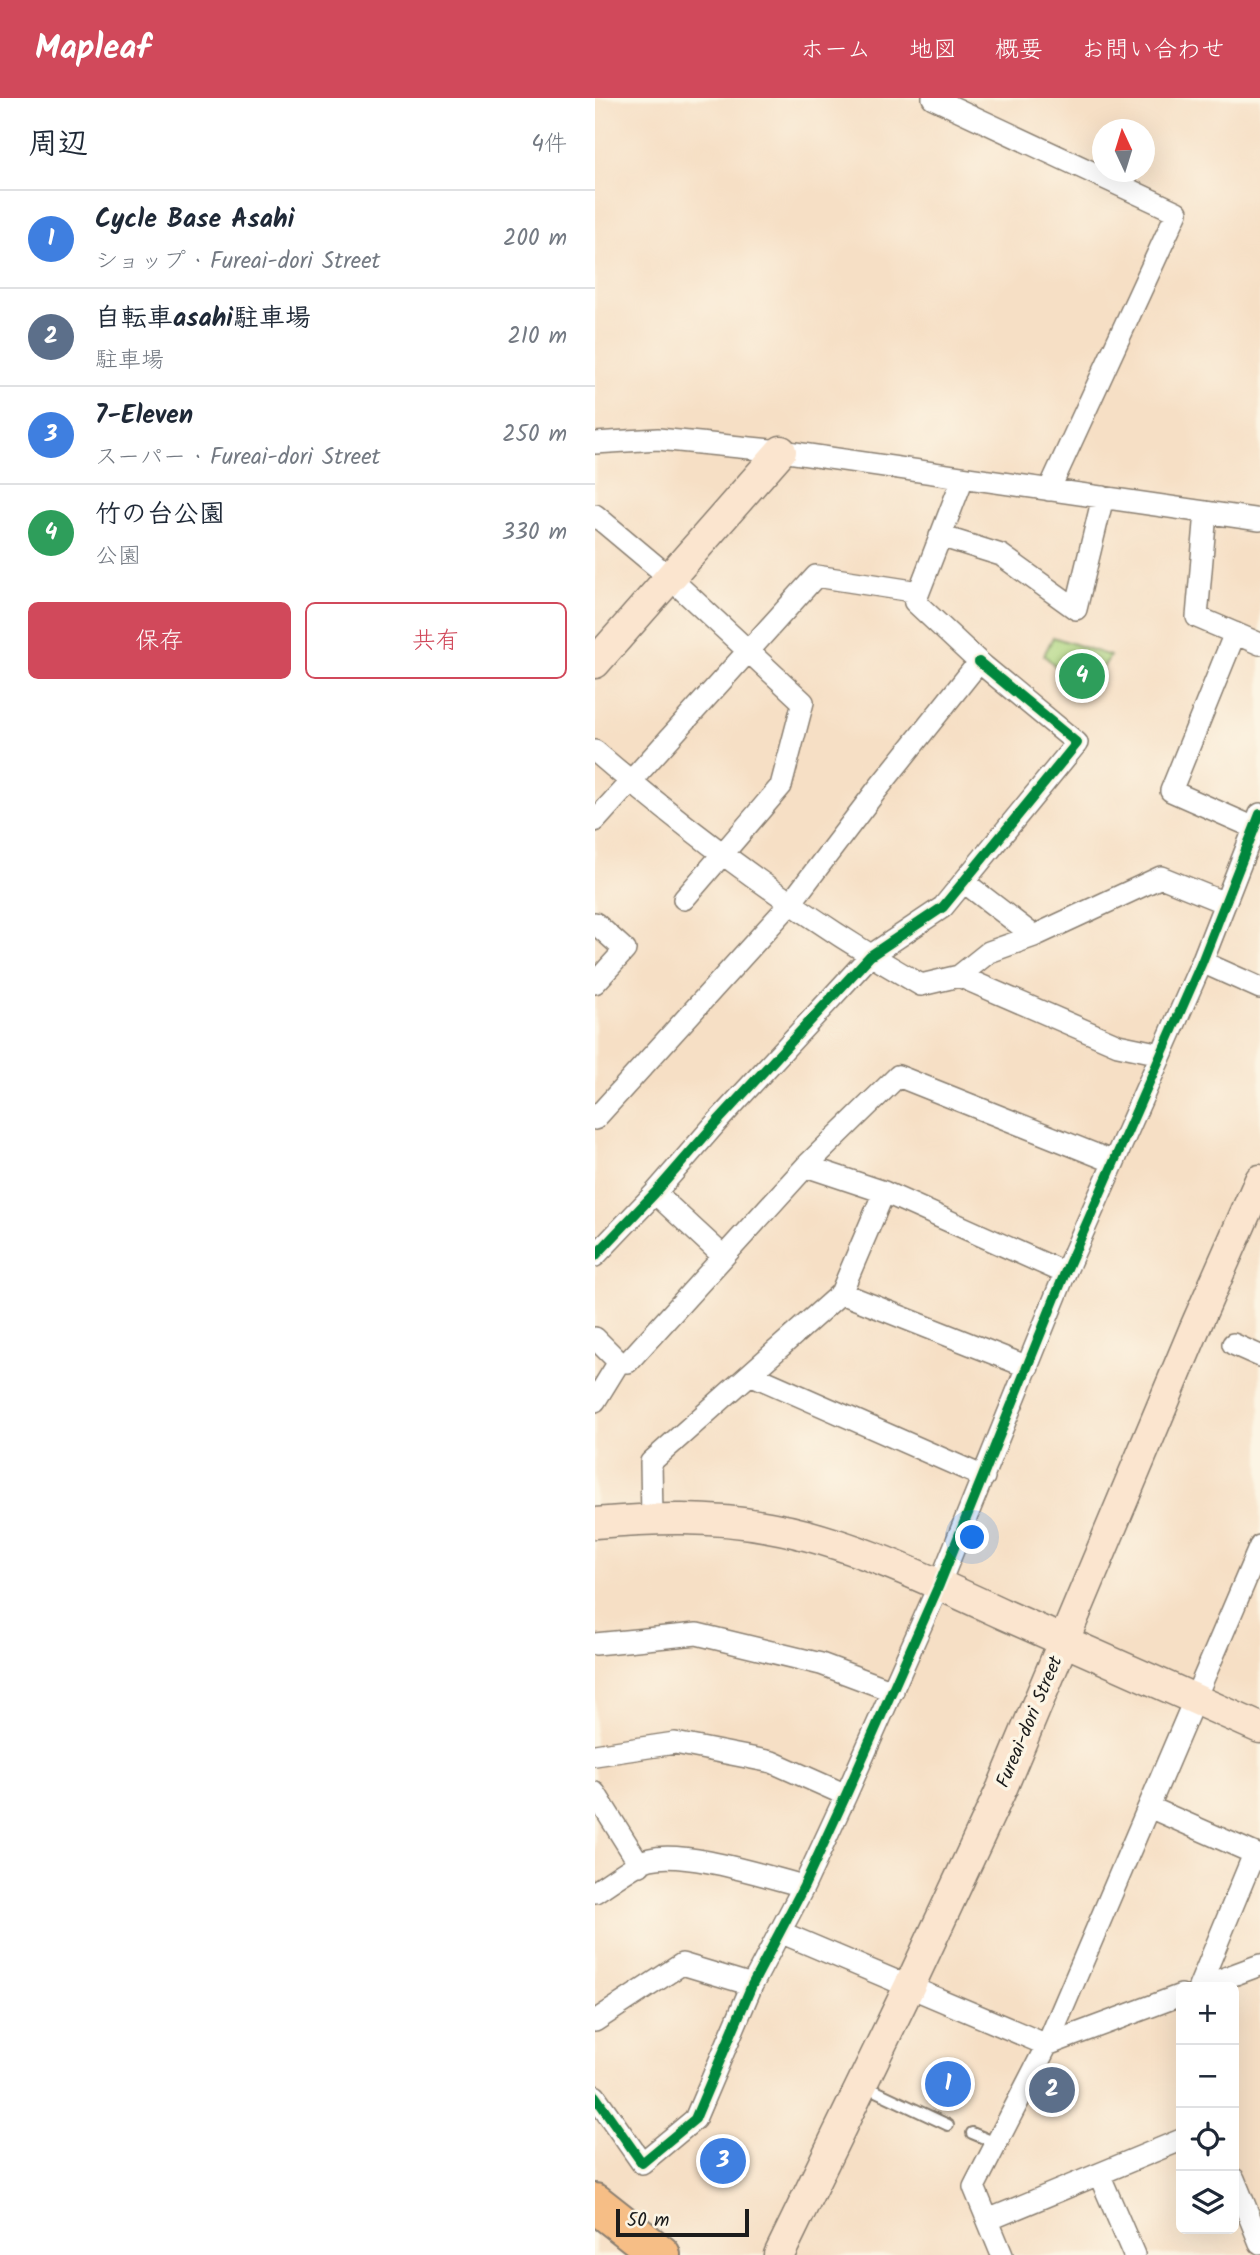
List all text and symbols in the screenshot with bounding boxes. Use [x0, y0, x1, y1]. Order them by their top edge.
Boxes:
text: Mapleaf [35, 23, 151, 76]
text: ホーム [800, 31, 871, 70]
text: 地図 [909, 31, 957, 70]
text: 概要 [995, 31, 1043, 70]
text: お問い合わせ [1081, 31, 1225, 70]
north arrow [1092, 119, 1155, 182]
text: 周辺 [28, 121, 88, 169]
text: 4件 [531, 127, 567, 163]
text: Cycle Base Asahi [95, 199, 294, 241]
text: 1 [48, 221, 54, 257]
text: 200 m [503, 221, 567, 257]
text: ショップ · Fureai-dori Street [95, 244, 380, 280]
text: 自転車asahi駐車場 [95, 298, 311, 340]
text: 2 [44, 319, 58, 355]
text: 210 m [507, 319, 567, 355]
text: 駐車場 [95, 343, 164, 379]
text: 7-Eleven [95, 395, 193, 437]
text: 3 [45, 417, 57, 453]
text: 250 m [502, 417, 567, 453]
text: スーパー · Fureai-dori Street [95, 440, 380, 476]
text: 竹の台公園 [95, 494, 225, 536]
text: 4 [45, 515, 57, 551]
text: 330 m [502, 515, 567, 551]
text: 公園 [95, 539, 141, 575]
button: 保存 [28, 602, 291, 679]
button: 共有 [305, 602, 567, 679]
pin: 4 [1059, 650, 1105, 702]
your location [955, 1520, 989, 1554]
street label: Fureai-dori Street [989, 1651, 1072, 1793]
map controls [1176, 1982, 1239, 2234]
button: + [1176, 1982, 1239, 2045]
button: − [1176, 2045, 1239, 2108]
pin: 1 [925, 2058, 971, 2110]
pin: 2 [1029, 2064, 1075, 2116]
button: locate [1176, 2108, 1239, 2171]
pin: 3 [700, 2135, 746, 2187]
button: layers [1176, 2171, 1239, 2234]
scale bar [616, 2206, 749, 2238]
text: 50 m [627, 2206, 669, 2236]

